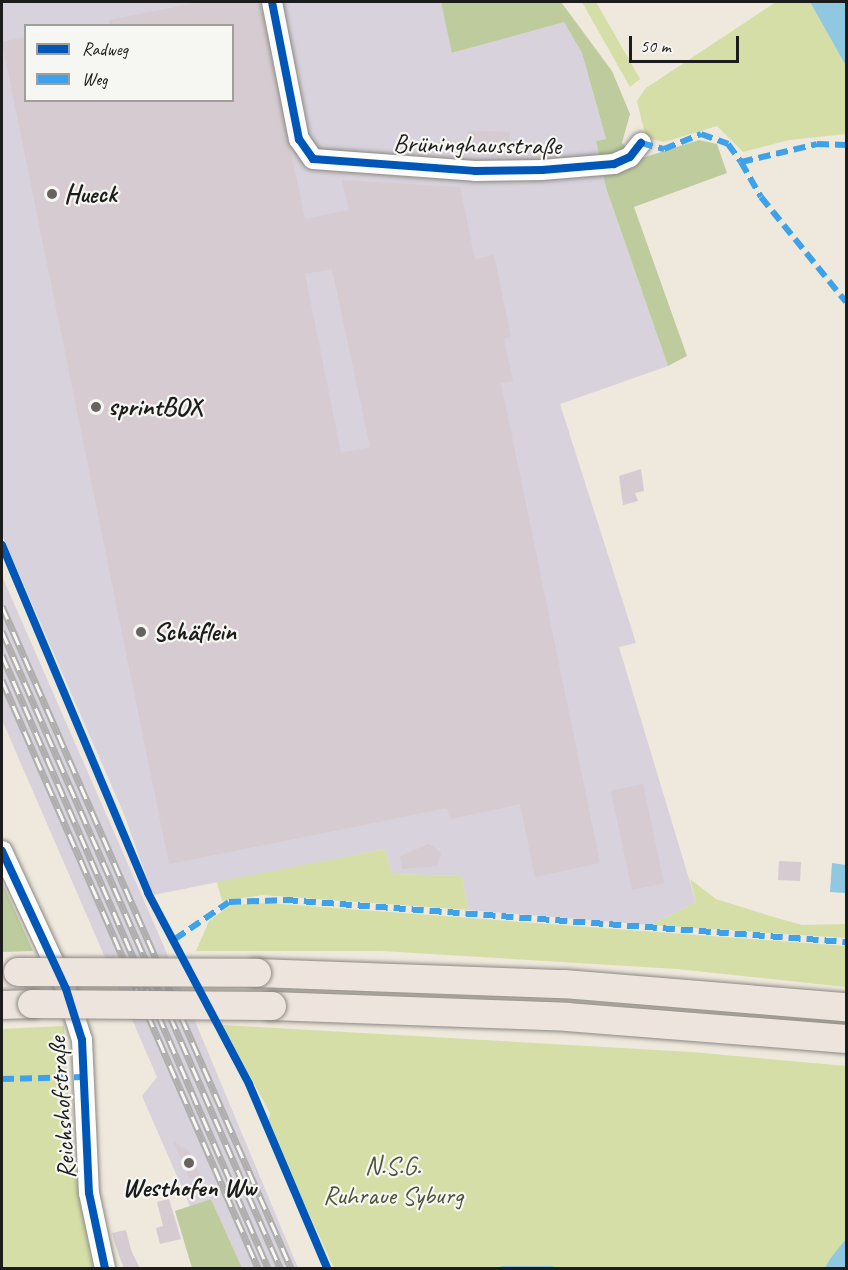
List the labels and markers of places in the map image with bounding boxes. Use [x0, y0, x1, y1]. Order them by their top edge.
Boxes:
place label: Hueck [64, 178, 116, 210]
marker: Hueck [45, 187, 59, 201]
place label: sprintBOX [108, 391, 201, 423]
marker: sprintBOX [89, 400, 103, 414]
place label: Schäflein [153, 616, 236, 648]
marker: Schäflein [134, 625, 148, 639]
marker: Westhofen Ww [182, 1156, 196, 1170]
place label: Westhofen Ww [122, 1172, 256, 1204]

